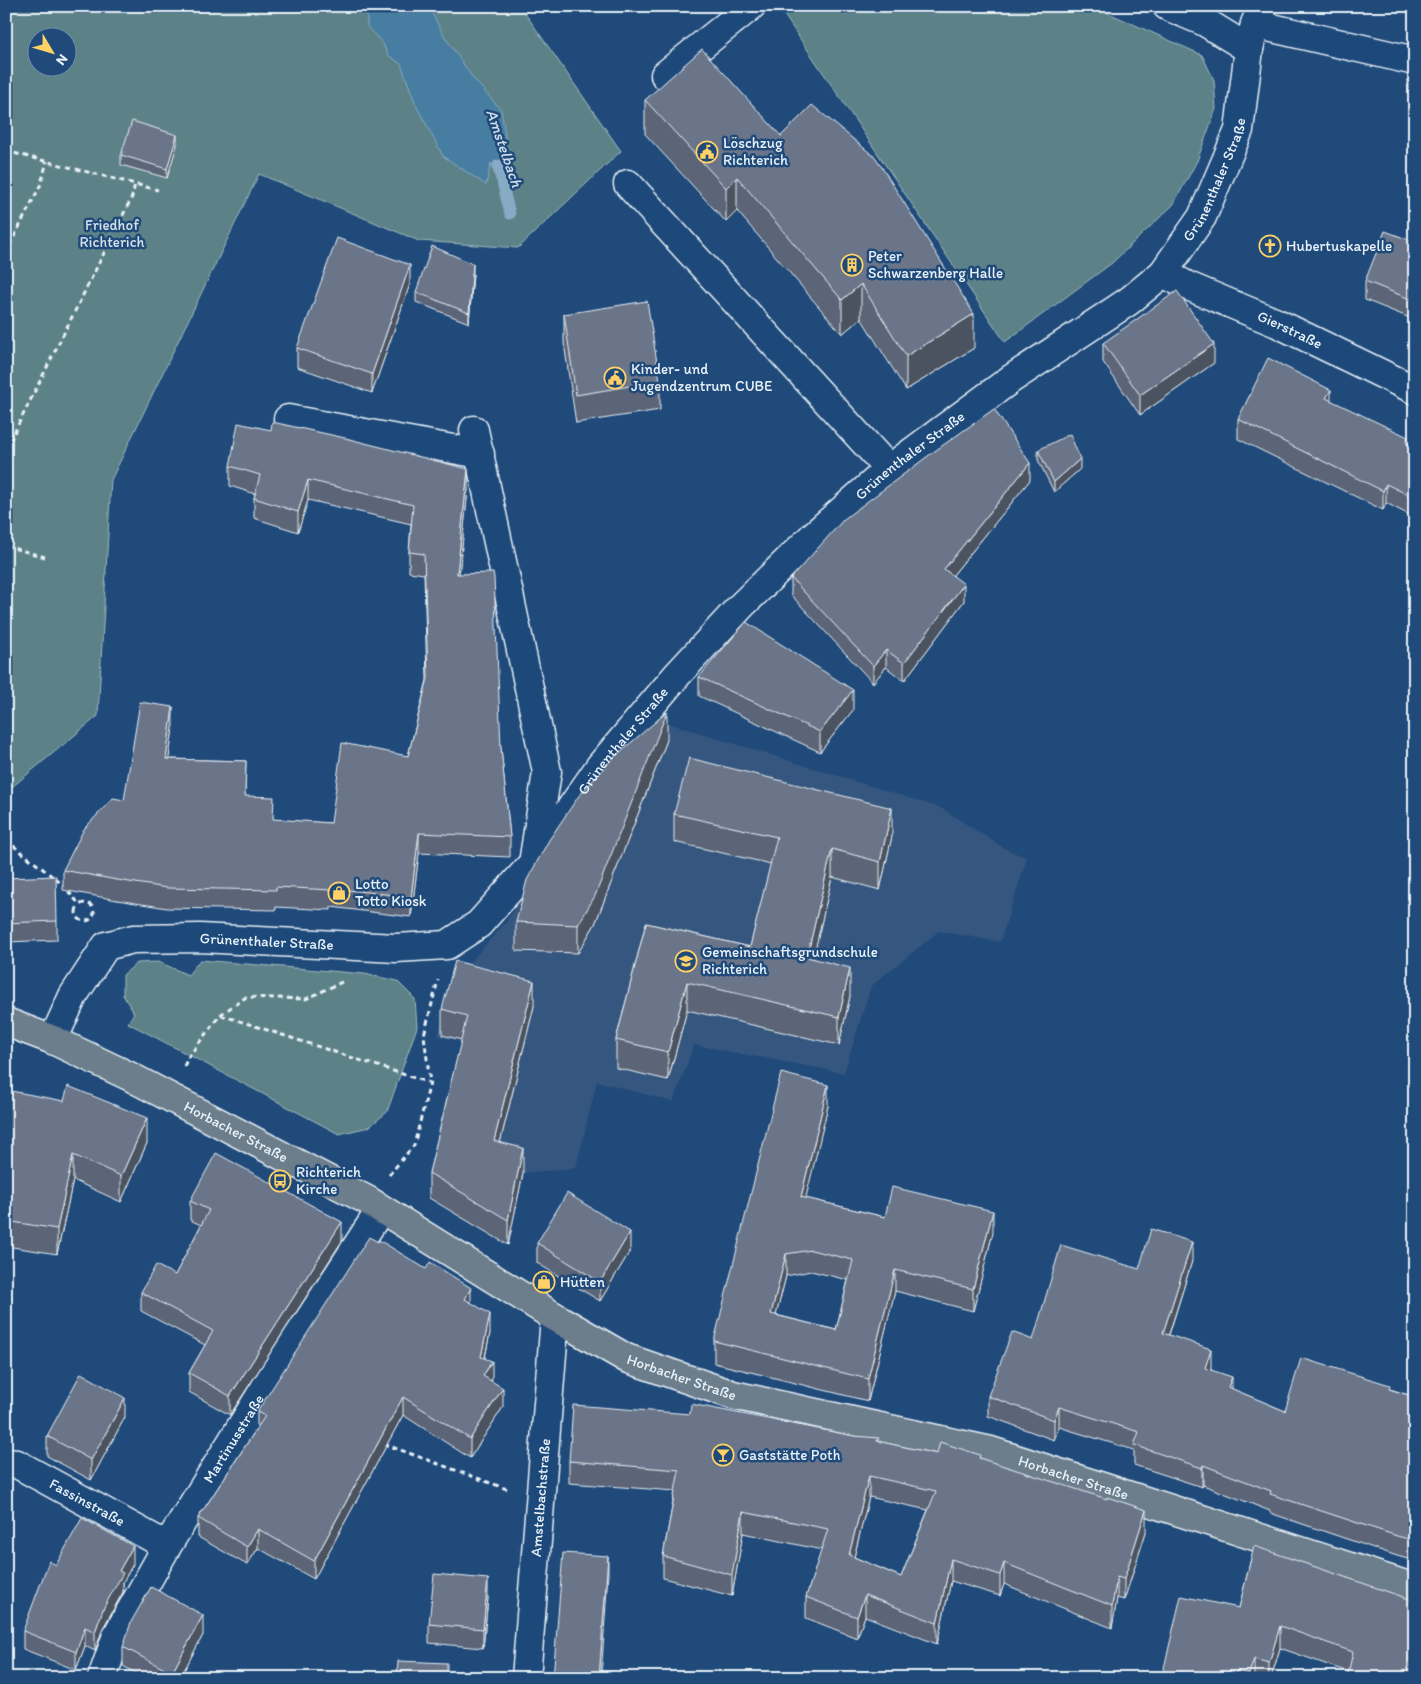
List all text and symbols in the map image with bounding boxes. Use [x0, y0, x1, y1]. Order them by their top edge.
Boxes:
north arrow [28, 28, 78, 78]
text: N [52, 51, 71, 69]
water label: Amstelbach [482, 107, 527, 190]
street label: Grünenthaler Straße [1179, 117, 1249, 245]
place label: Löschzug Richterich [723, 134, 788, 169]
public building icon: Löschzug Richterich [695, 140, 719, 164]
park label: Friedhof Richterich [80, 216, 144, 251]
church icon: Hubertuskapelle [1258, 234, 1282, 258]
place label: Hubertuskapelle [1286, 237, 1392, 255]
place label: Peter Schwarzenberg Halle [868, 247, 1003, 282]
building icon: Peter Schwarzenberg Halle [840, 253, 864, 277]
street label: Gierstraße [1255, 307, 1325, 353]
place label: Kinder- und Jugendzentrum CUBE [631, 360, 772, 395]
public building icon: Kinder- und Jugendzentrum CUBE [603, 366, 627, 390]
street label: Grünenthaler Straße [851, 407, 968, 504]
street label: Grünenthaler Straße [574, 683, 672, 798]
place label: Lotto Totto Kiosk [355, 875, 427, 910]
shop icon: Lotto Totto Kiosk [327, 881, 351, 905]
street label: Grünenthaler Straße [199, 929, 334, 954]
place label: Gemeinschaftsgrundschule Richterich [702, 943, 878, 978]
school or university icon: Gemeinschaftsgrundschule Richterich [674, 949, 698, 973]
street label: Horbacher Straße [181, 1097, 291, 1166]
place label: Richterich Kirche [296, 1163, 361, 1198]
bus stop icon: Richterich Kirche [268, 1169, 292, 1193]
shop icon: Hütten [532, 1270, 556, 1294]
place label: Hütten [560, 1273, 606, 1291]
street label: Horbacher Straße [624, 1350, 739, 1404]
street label: Martinusstraße [199, 1391, 268, 1486]
street label: Amstelbachstraße [527, 1438, 554, 1557]
bar icon: Gaststätte Poth [711, 1443, 735, 1467]
place label: Gaststätte Poth [739, 1446, 841, 1464]
street label: Horbacher Straße [1016, 1451, 1131, 1504]
street label: Fassinstraße [46, 1475, 128, 1530]

